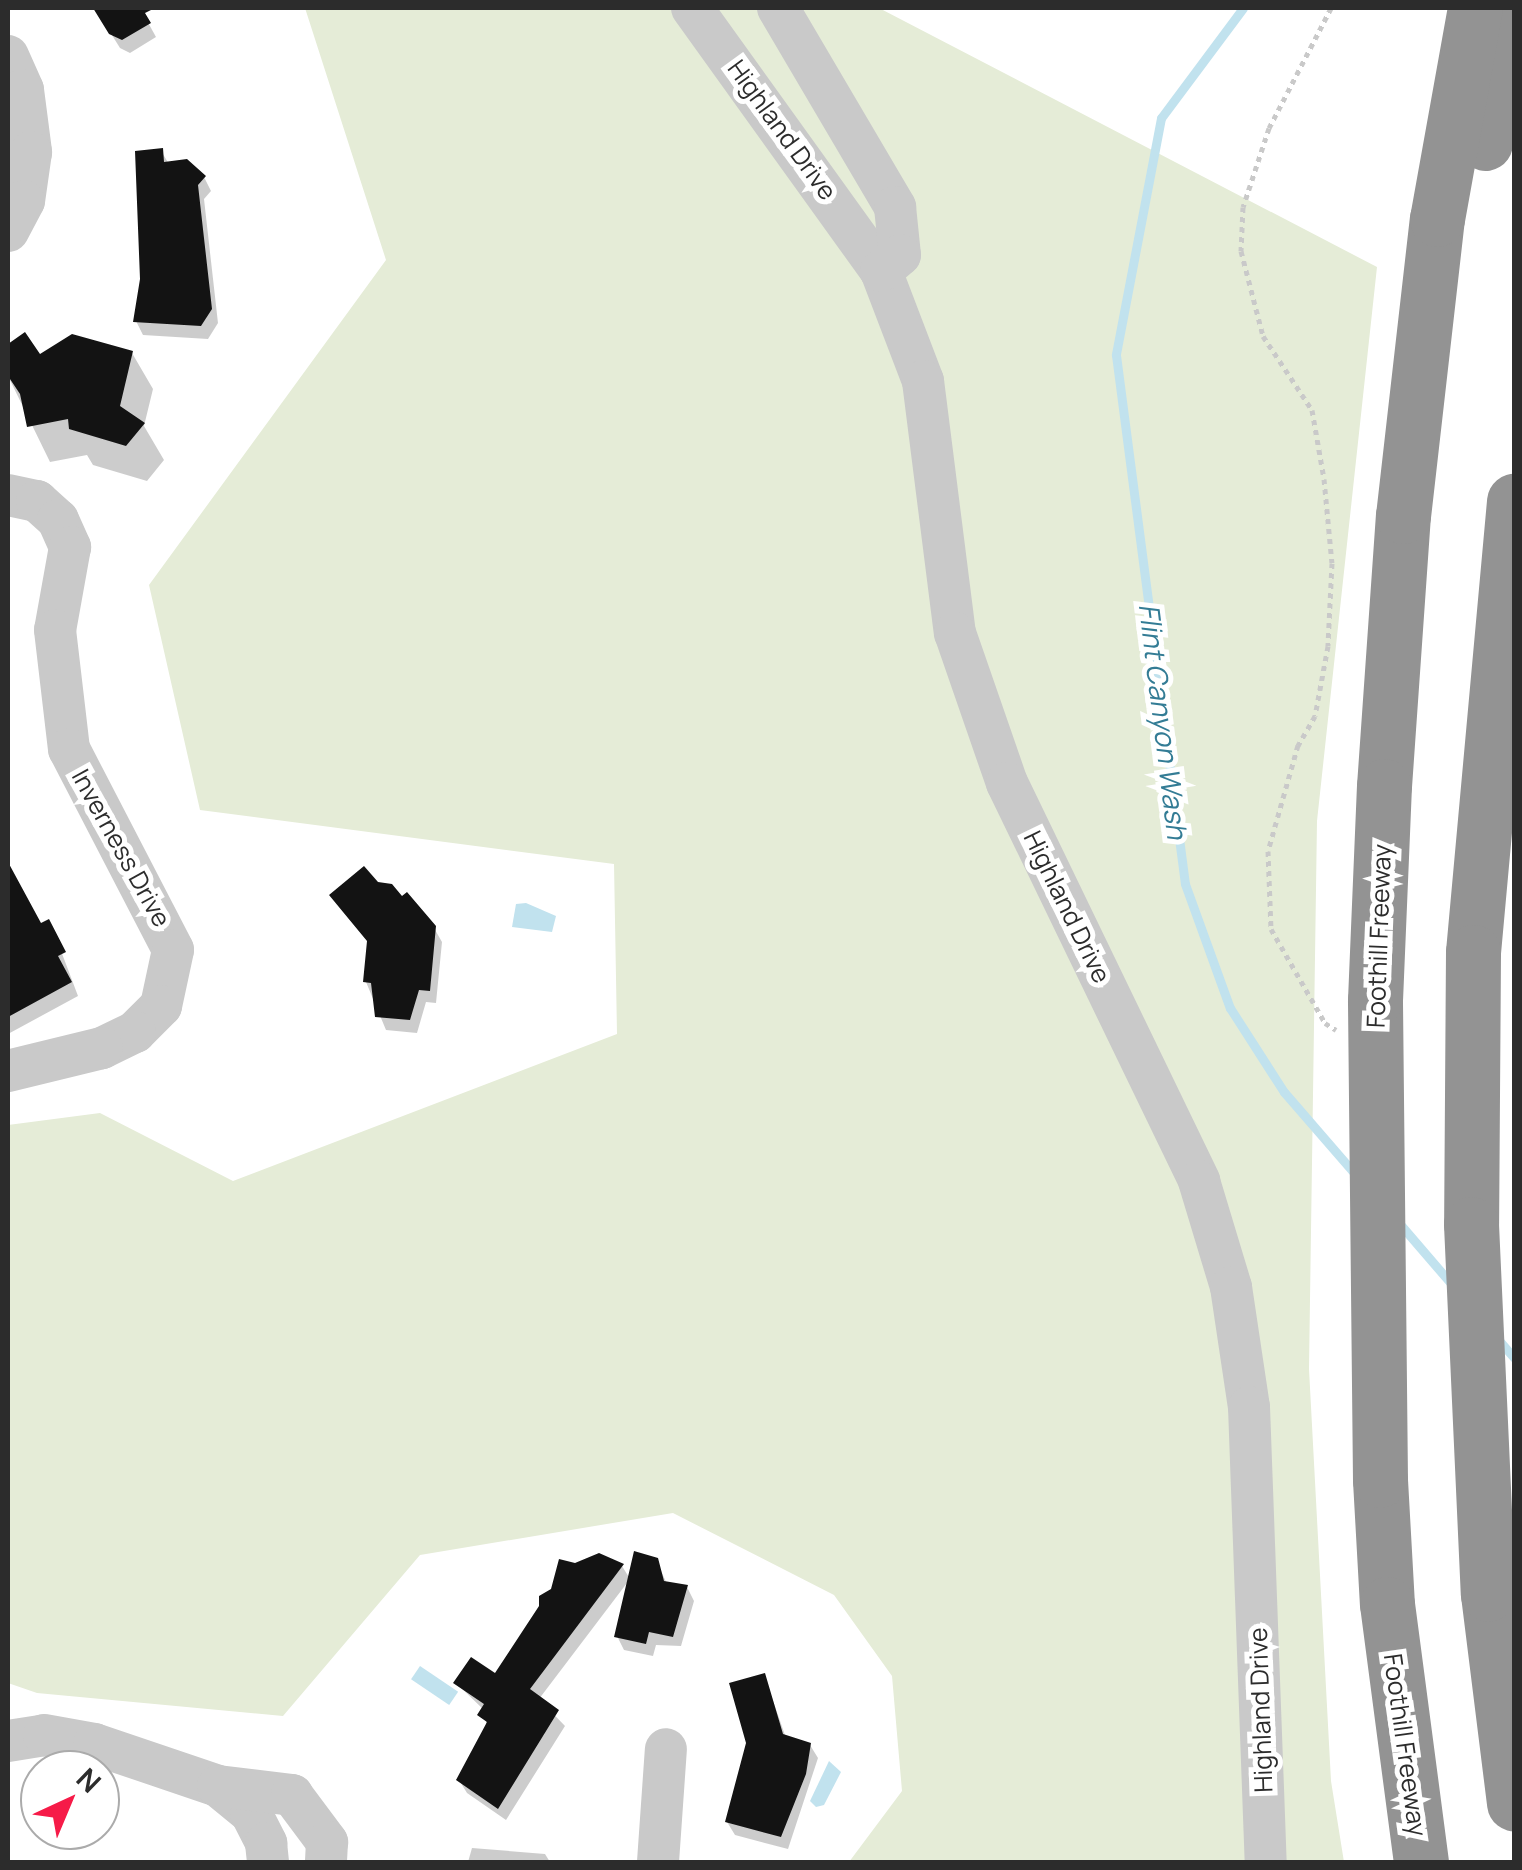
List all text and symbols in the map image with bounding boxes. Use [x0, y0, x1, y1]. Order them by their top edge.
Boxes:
street label: Highland Drive [721, 54, 843, 206]
water label: Flint Canyon Wash [1133, 601, 1195, 841]
street label: Inverness Drive [65, 764, 177, 932]
street label: Highland Drive [1017, 826, 1117, 988]
street label: Foothill Freeway [1361, 844, 1397, 1028]
street label: Highland Drive [1243, 1627, 1279, 1793]
street label: Foothill Freeway [1377, 1652, 1433, 1838]
north arrow [20, 1750, 120, 1850]
text: N [69, 1759, 110, 1801]

